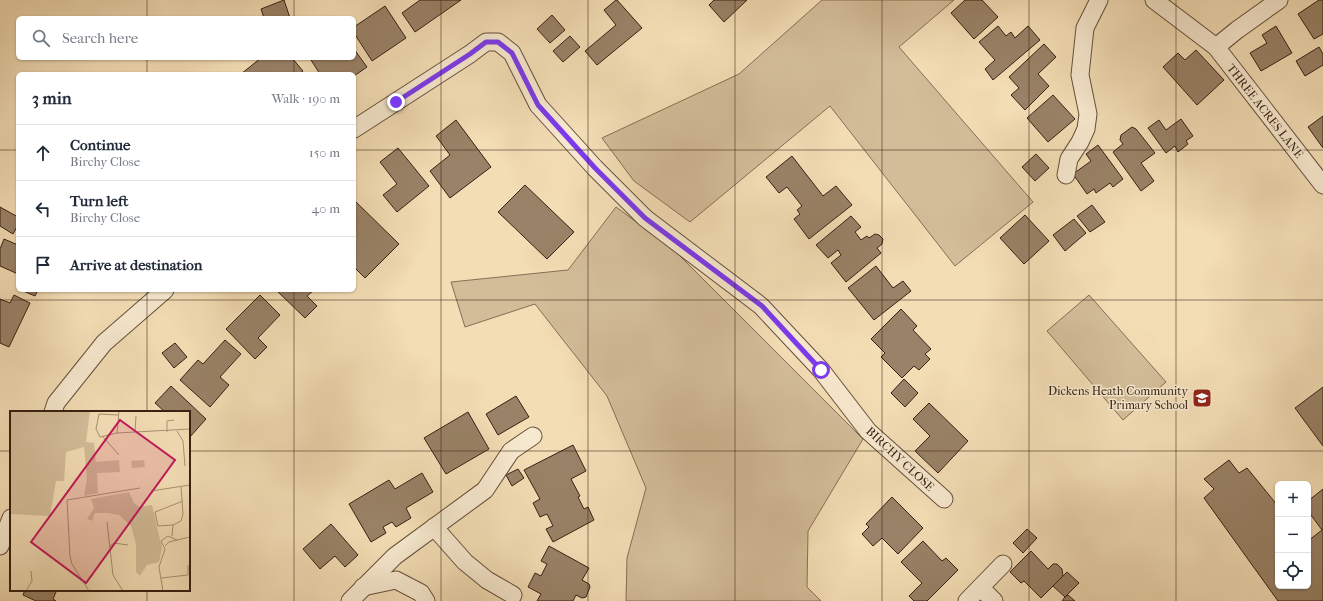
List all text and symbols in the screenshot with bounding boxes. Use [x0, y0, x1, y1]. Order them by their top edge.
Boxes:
search box [16, 16, 356, 60]
icon: search [30, 27, 52, 49]
text: Search here [62, 29, 138, 47]
street label: THREE ACRES LANE [1224, 61, 1306, 161]
text: 3 min [32, 88, 72, 108]
text: Walk · 190 m [271, 91, 340, 106]
route end [387, 93, 405, 111]
text: Continue [70, 136, 130, 154]
icon: ahead [32, 142, 54, 164]
text: 150 m [309, 145, 340, 160]
text: Birchy Close [70, 154, 140, 169]
text: Turn left [70, 192, 128, 210]
icon: left [32, 198, 54, 220]
text: 40 m [312, 201, 340, 216]
text: Birchy Close [70, 210, 140, 225]
icon: arrive [32, 254, 54, 276]
text: Arrive at destination [70, 256, 202, 274]
route start [812, 361, 830, 379]
place label: Dickens Heath Community Primary School [1048, 384, 1189, 412]
school or university icon: Dickens Heath Community Primary School [1191, 387, 1213, 409]
inset map [10, 411, 190, 591]
street label: BIRCHY CLOSE [863, 424, 937, 494]
map controls [1275, 481, 1311, 589]
button: + [1275, 481, 1311, 517]
button: − [1275, 517, 1311, 553]
button: locate [1275, 553, 1311, 589]

